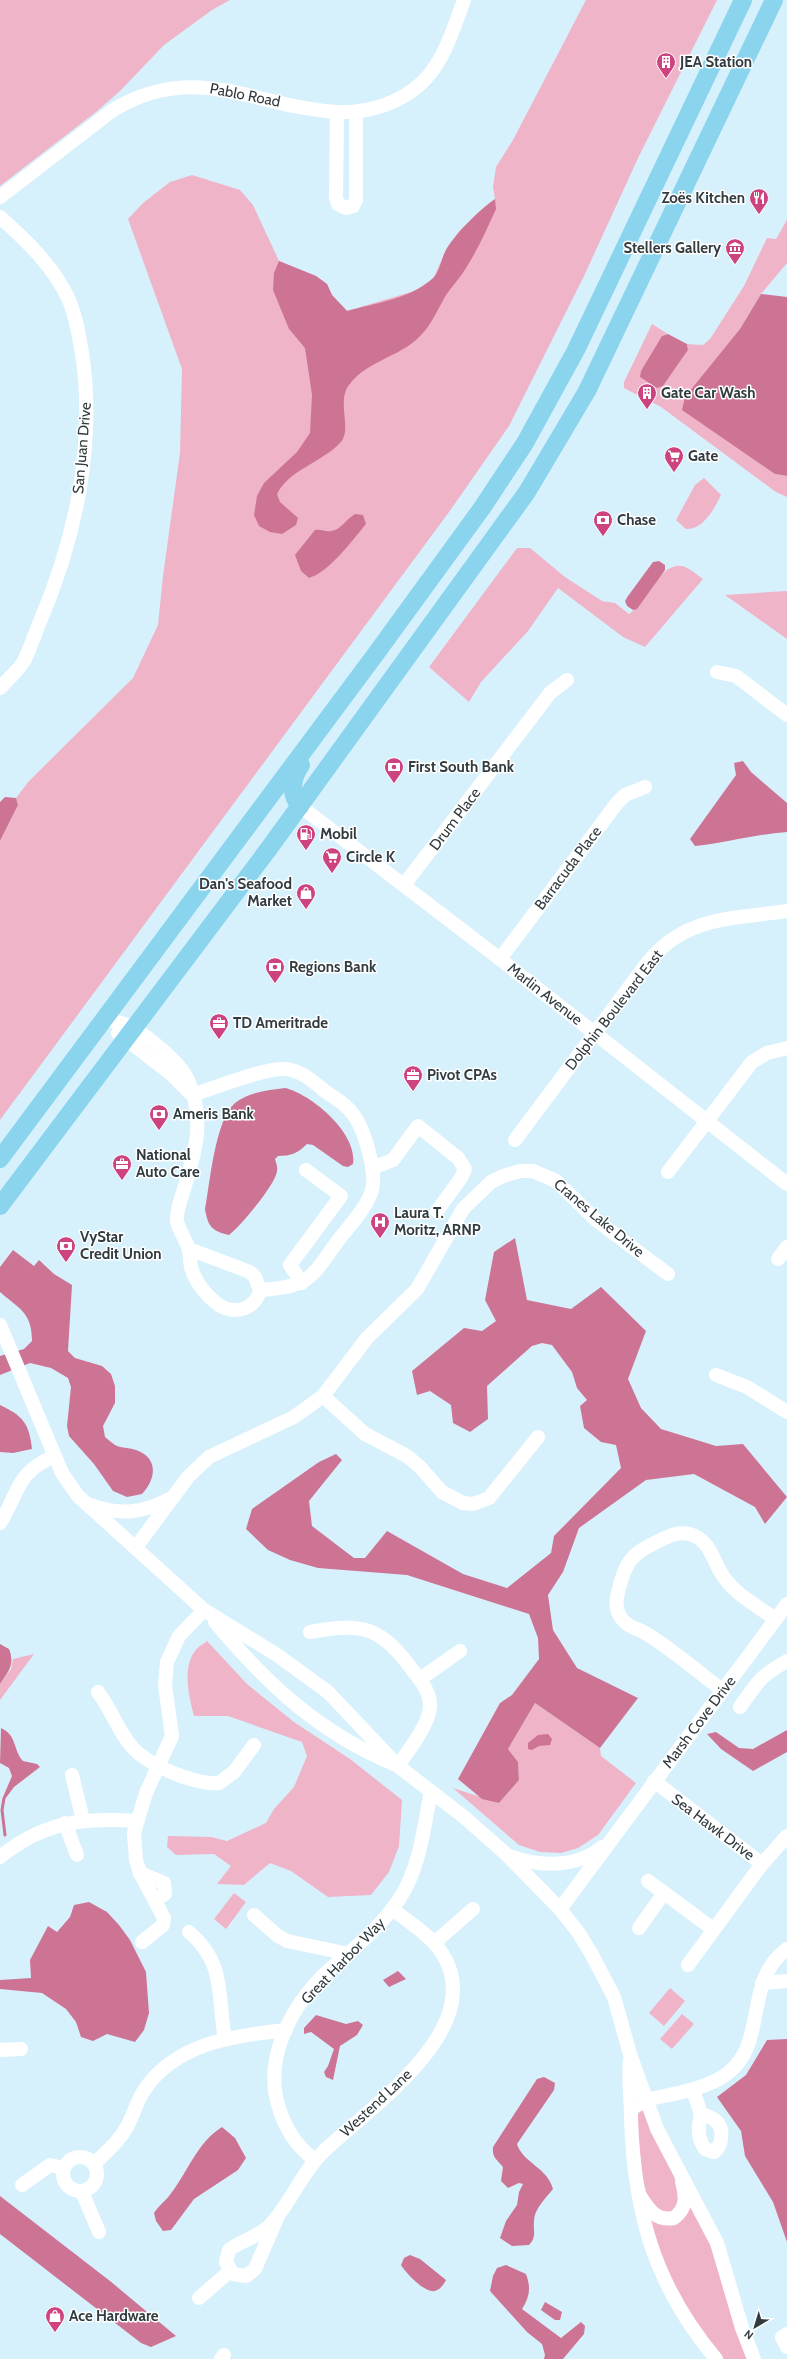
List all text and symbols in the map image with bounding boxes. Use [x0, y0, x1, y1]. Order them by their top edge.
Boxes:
building icon: JEA Station [655, 51, 677, 79]
place label: JEA Station [679, 53, 752, 71]
street label: Pablo Road [208, 79, 282, 111]
restaurant icon: Zoës Kitchen [748, 187, 770, 215]
place label: Zoës Kitchen [661, 189, 745, 207]
museum icon: Stellers Gallery [724, 237, 746, 265]
place label: Stellers Gallery [623, 239, 722, 257]
building icon: Gate Car Wash [636, 382, 658, 410]
place label: Gate Car Wash [661, 384, 755, 402]
street label: San Juan Drive [69, 401, 95, 495]
supermarket icon: Gate [663, 445, 685, 473]
place label: Gate [688, 447, 718, 465]
bank icon: Chase [592, 509, 614, 537]
place label: Chase [617, 511, 656, 529]
bank icon: First South Bank [383, 756, 405, 784]
place label: First South Bank [408, 758, 515, 776]
street label: Drum Place [426, 784, 485, 854]
street label: Barracuda Place [531, 822, 605, 913]
fuel station icon: Mobil [295, 823, 317, 851]
place label: Mobil [320, 825, 357, 843]
supermarket icon: Circle K [321, 846, 343, 874]
place label: Circle K [346, 848, 396, 866]
place label: Dan's Seafood Market [199, 875, 292, 910]
shop icon: Dan's Seafood Market [295, 882, 317, 910]
street label: Dolphin Boulevard East [561, 946, 667, 1074]
bank icon: Regions Bank [264, 956, 286, 984]
place label: Regions Bank [289, 958, 377, 976]
street label: Marlin Avenue [504, 959, 586, 1029]
office icon: TD Ameritrade [208, 1012, 230, 1040]
place label: TD Ameritrade [233, 1014, 328, 1032]
office icon: Pivot CPAs [402, 1064, 424, 1092]
place label: Pivot CPAs [427, 1066, 497, 1084]
bank icon: Ameris Bank [148, 1103, 170, 1131]
place label: Ameris Bank [173, 1105, 255, 1123]
place label: National Auto Care [136, 1146, 200, 1181]
office icon: National Auto Care [111, 1153, 133, 1181]
street label: Cranes Lake Drive [550, 1175, 648, 1261]
place label: Laura T. Moritz, ARNP [394, 1204, 481, 1239]
hospital icon: Laura T. Moritz, ARNP [369, 1211, 391, 1239]
place label: VyStar Credit Union [80, 1228, 162, 1263]
bank icon: VyStar Credit Union [55, 1235, 77, 1263]
street label: Marsh Cove Drive [658, 1672, 740, 1772]
street label: Sea Hawk Drive [668, 1790, 758, 1864]
street label: Great Harbor Way [297, 1914, 389, 2008]
street label: Westend Lane [337, 2065, 416, 2141]
shop icon: Ace Hardware [44, 2305, 66, 2333]
place label: Ace Hardware [69, 2307, 159, 2325]
north arrow [735, 2307, 775, 2347]
text: N [741, 2327, 756, 2343]

